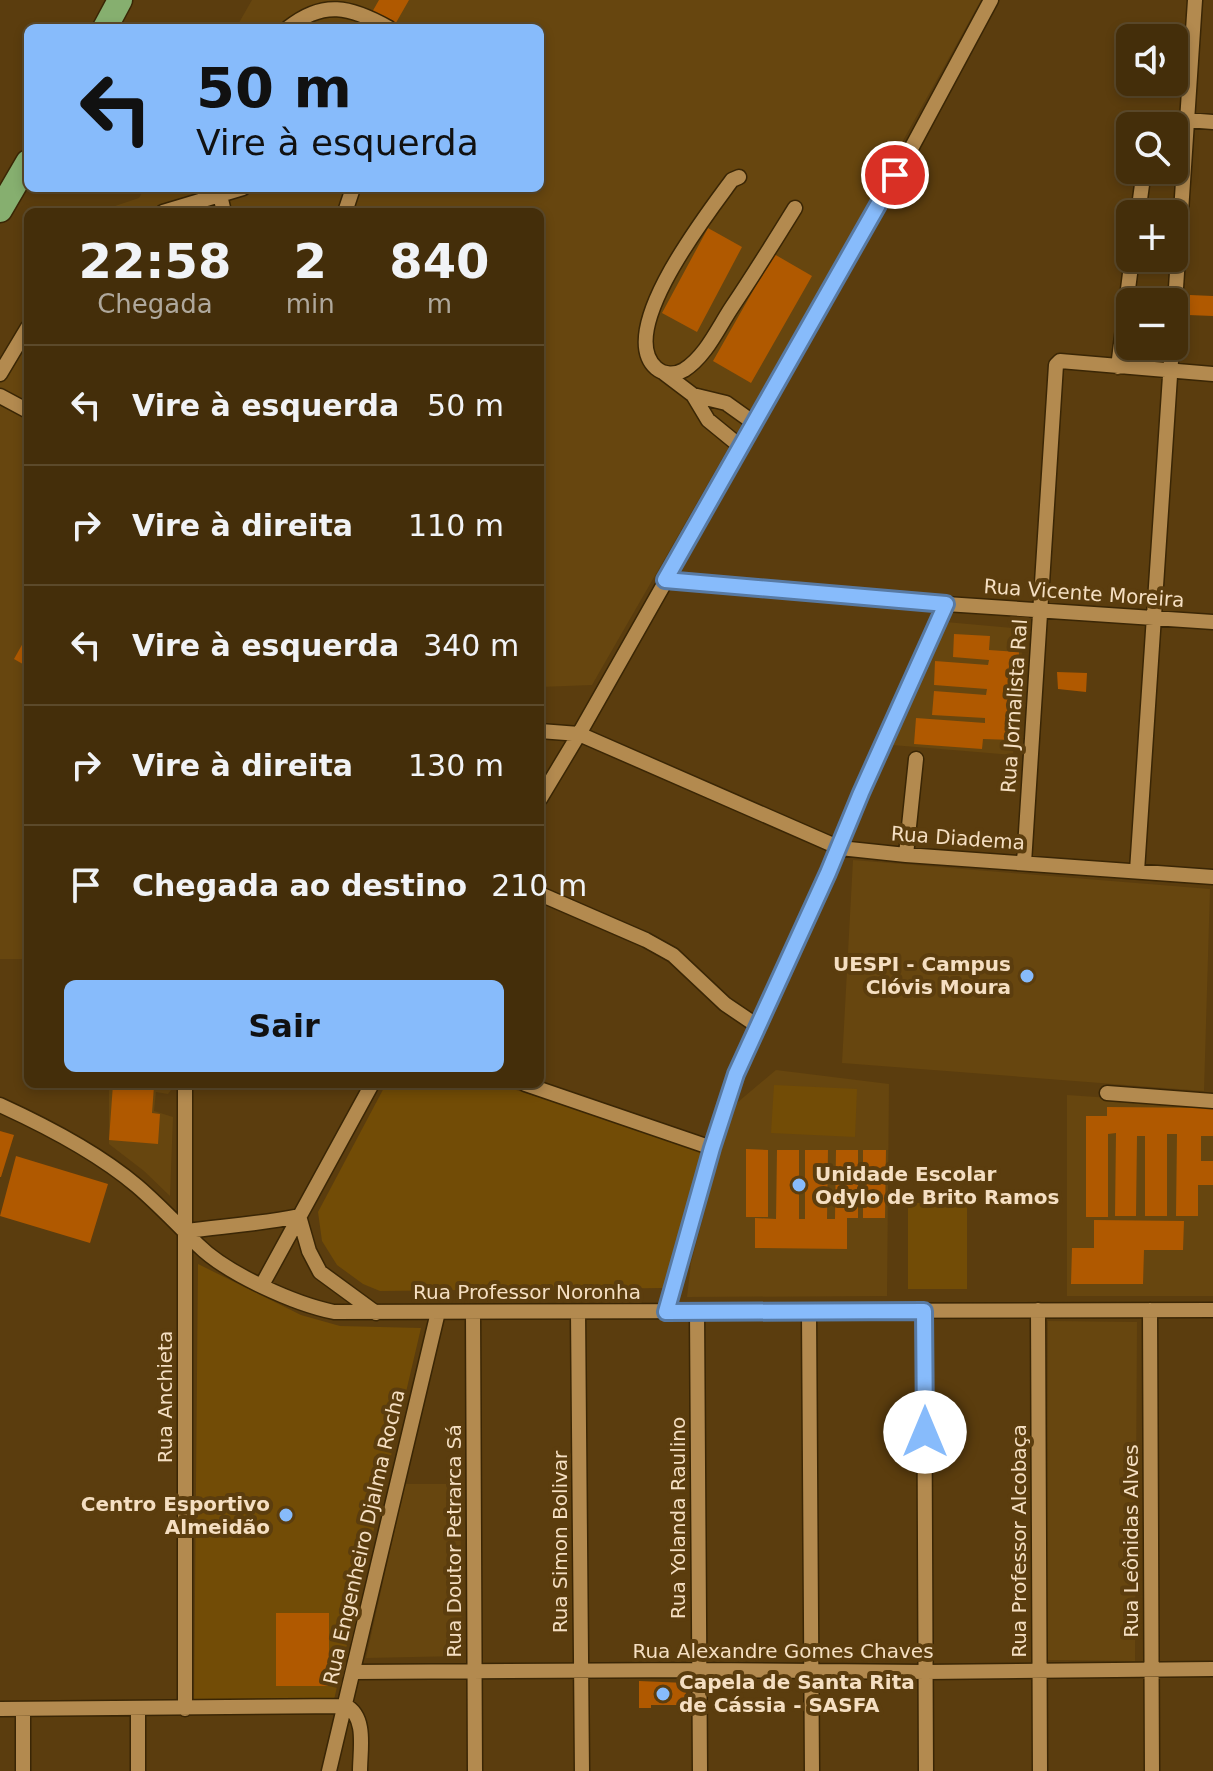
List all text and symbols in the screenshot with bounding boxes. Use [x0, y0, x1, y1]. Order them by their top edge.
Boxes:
map controls [1116, 24, 1188, 360]
button: sound [1116, 24, 1188, 96]
text: 50 m [196, 55, 352, 120]
icon: left [64, 56, 168, 160]
button: search [1116, 112, 1188, 184]
text: Vire à esquerda [196, 122, 479, 163]
pin [861, 141, 929, 209]
icon: arrive [873, 153, 917, 197]
button: + [1116, 200, 1188, 272]
text: 22:58 [78, 233, 231, 289]
text: 2 [294, 233, 327, 289]
text: 840 [389, 233, 489, 289]
button: − [1116, 288, 1188, 360]
text: Chegada [97, 289, 213, 319]
text: min [286, 289, 335, 319]
text: m [427, 289, 452, 319]
icon: left [64, 383, 108, 427]
text: Vire à esquerda [132, 388, 399, 423]
text: 50 m [427, 388, 504, 423]
icon: right [64, 503, 108, 547]
text: Vire à direita [132, 508, 353, 543]
text: 110 m [408, 508, 504, 543]
street label: Rua Vicente Moreira [983, 574, 1185, 612]
street label: Rua Jornalista Ral [996, 618, 1032, 794]
icon: left [64, 623, 108, 667]
text: Vire à esquerda [132, 628, 399, 663]
text: 340 m [423, 628, 519, 663]
icon: right [64, 743, 108, 787]
text: Vire à direita [132, 748, 353, 783]
text: 130 m [408, 748, 504, 783]
street label: Rua Diadema [890, 821, 1026, 855]
icon: arrive [64, 863, 108, 907]
text: Chegada ao destino [132, 868, 467, 903]
text: 210 m [491, 868, 587, 903]
place label: UESPI - Campus Clóvis Moura [833, 952, 1011, 999]
marker: UESPI - Campus Clóvis Moura [1018, 967, 1036, 985]
button: Sair [64, 980, 504, 1072]
place label: Unidade Escolar Odylo de Brito Ramos [815, 1162, 1059, 1209]
marker: Unidade Escolar Odylo de Brito Ramos [790, 1176, 808, 1194]
street label: Rua Professor Noronha [413, 1280, 641, 1304]
street label: Rua Anchieta [153, 1331, 177, 1463]
street label: Rua Engenheiro Djalma Rocha [318, 1387, 410, 1687]
position arrow [883, 1390, 967, 1474]
street label: Rua Yolanda Raulino [666, 1417, 690, 1619]
street label: Rua Doutor Petrarca Sá [442, 1424, 466, 1658]
street label: Rua Professor Alcobaça [1007, 1424, 1031, 1658]
street label: Rua Leônidas Alves [1119, 1444, 1143, 1638]
street label: Rua Simon Bolivar [548, 1450, 572, 1633]
place label: Centro Esportivo Almeidão [81, 1492, 270, 1539]
marker: Centro Esportivo Almeidão [277, 1506, 295, 1524]
street label: Rua Alexandre Gomes Chaves [632, 1639, 934, 1663]
place label: Capela de Santa Rita de Cássia - SASFA [679, 1670, 915, 1717]
marker: Capela de Santa Rita de Cássia - SASFA [654, 1685, 672, 1703]

